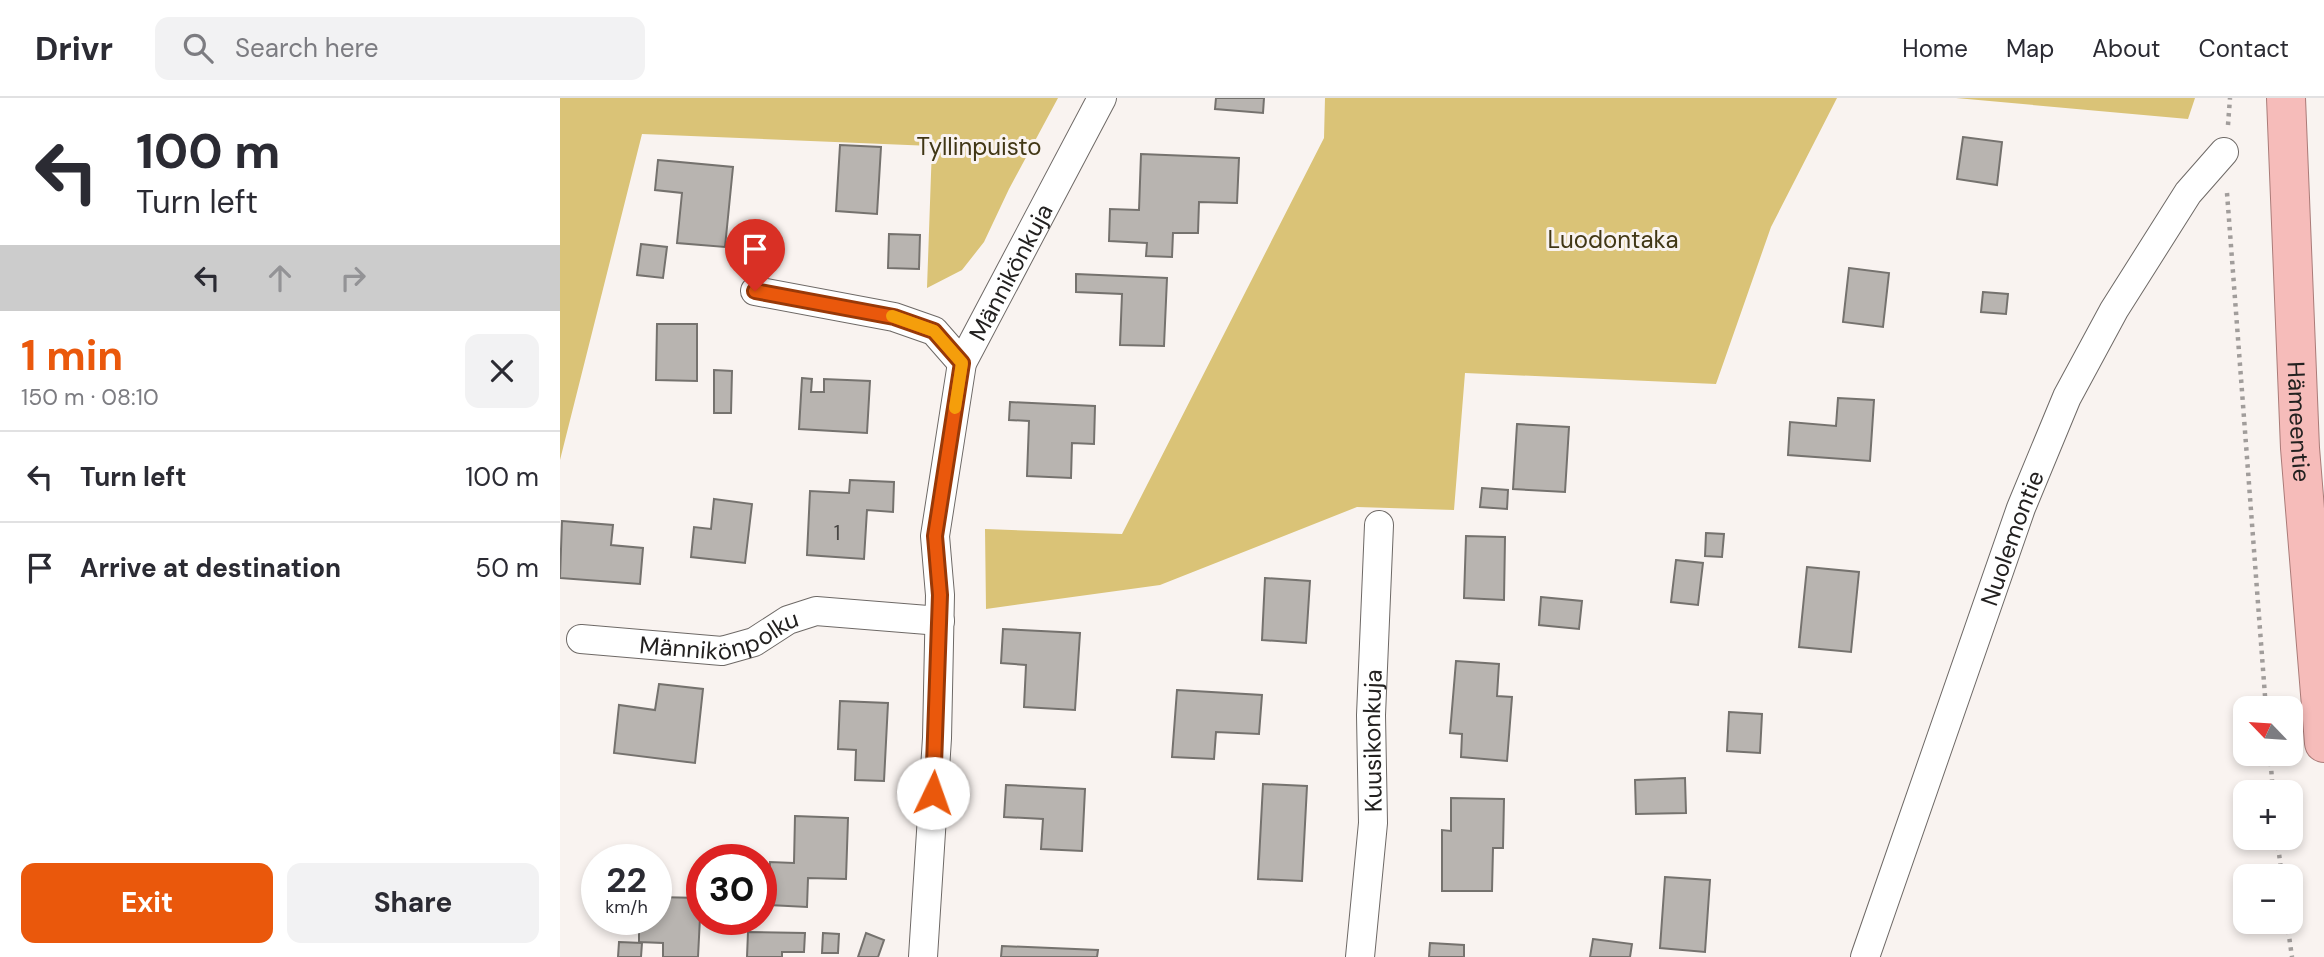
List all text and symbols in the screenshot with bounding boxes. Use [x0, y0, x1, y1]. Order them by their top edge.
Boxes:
search box [155, 17, 645, 80]
text: Drivr [35, 27, 113, 70]
icon: search [179, 29, 217, 67]
text: Search here [235, 31, 378, 65]
text: Home [1902, 33, 1968, 64]
text: Map [2006, 33, 2054, 64]
text: About [2092, 33, 2161, 64]
text: Contact [2199, 33, 2289, 64]
text: 100 m [136, 119, 280, 183]
icon: left [21, 126, 112, 217]
park label: Tyllinpuisto [916, 131, 1042, 162]
text: Turn left [136, 181, 258, 223]
street label: Männikönkuja [961, 198, 1059, 346]
pin [725, 219, 785, 291]
park label: Luodontaka [1547, 224, 1679, 255]
icon: arrive [736, 230, 774, 268]
icon: left [188, 259, 226, 297]
icon: ahead [261, 259, 299, 297]
icon: right [334, 259, 372, 297]
text: 1 min [21, 328, 123, 383]
button: close [465, 334, 539, 408]
street label: Hämeentie [2281, 361, 2318, 483]
text: 150 m · 08:10 [21, 382, 159, 412]
icon: left [21, 458, 59, 496]
text: Turn left [80, 460, 187, 494]
text: 100 m [465, 460, 539, 494]
street label: Nuolemontie [1973, 465, 2050, 610]
house number: 1 [834, 519, 840, 547]
icon: arrive [21, 549, 59, 587]
text: Arrive at destination [80, 551, 341, 585]
text: 50 m [475, 551, 539, 585]
street label: Männikönpolku [638, 602, 802, 667]
street label: Kuusikonkuja [1355, 669, 1388, 812]
north arrow [2233, 696, 2303, 766]
map controls [2233, 696, 2303, 934]
position arrow [896, 756, 970, 830]
button: + [2233, 780, 2303, 850]
speed limit sign: 30 [686, 844, 777, 935]
text: 22 [606, 857, 647, 903]
button: Exit [21, 863, 273, 943]
button: Share [287, 863, 539, 943]
button: − [2233, 864, 2303, 934]
text: km/h [605, 895, 648, 919]

